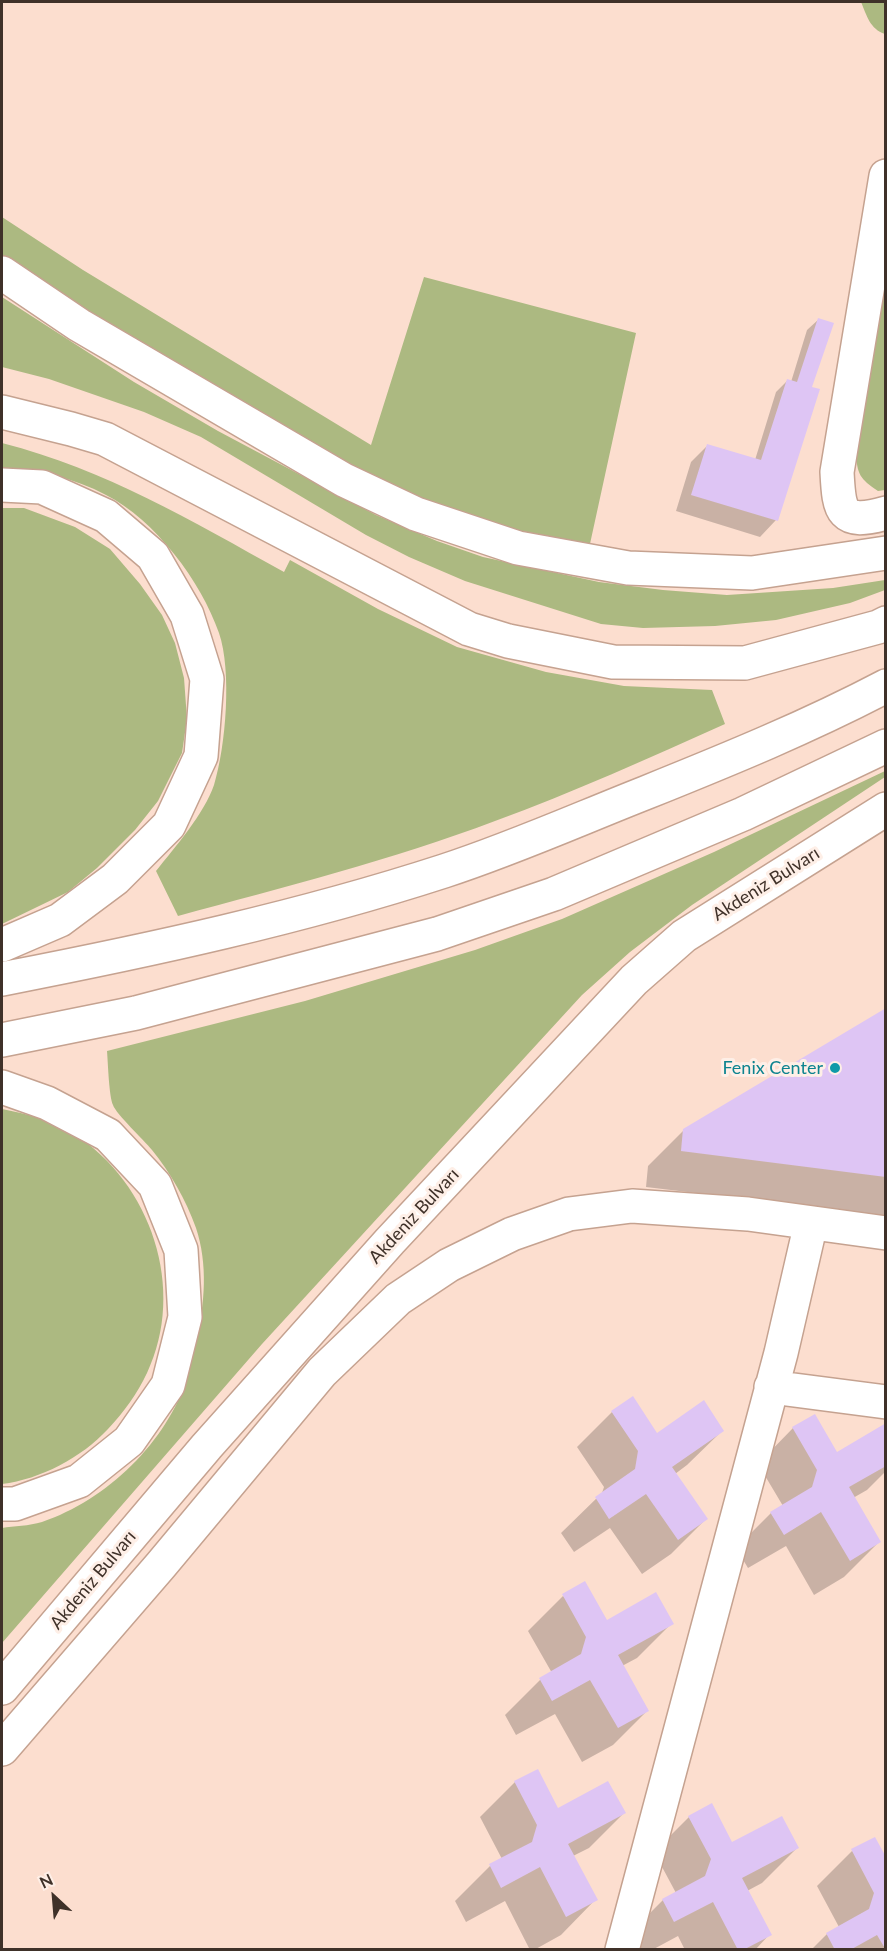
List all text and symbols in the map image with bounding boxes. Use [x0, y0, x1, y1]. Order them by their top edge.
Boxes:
street label: Akdeniz Bulvarı [708, 842, 824, 926]
place label: Fenix Center [722, 1057, 823, 1079]
marker: Fenix Center [828, 1061, 842, 1075]
street label: Akdeniz Bulvarı [364, 1164, 464, 1268]
street label: Akdeniz Bulvarı [45, 1526, 141, 1634]
north arrow [24, 1867, 84, 1927]
text: N [36, 1869, 56, 1892]

